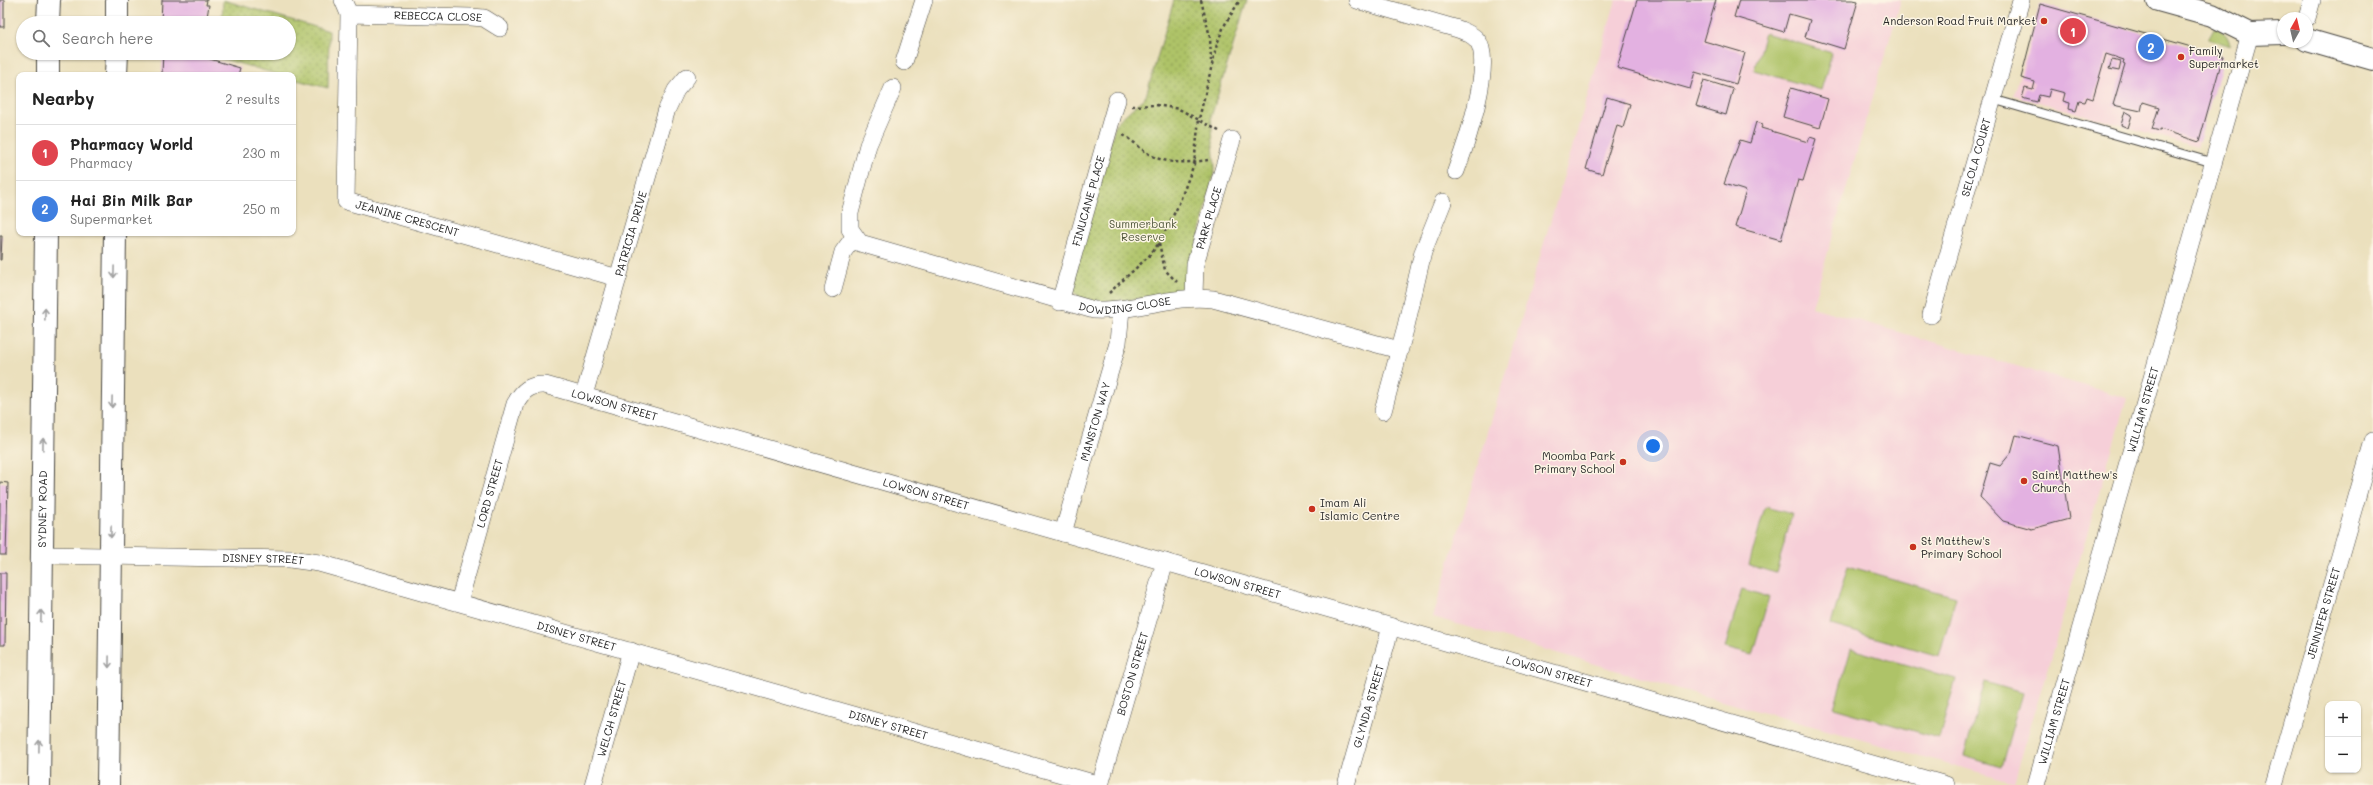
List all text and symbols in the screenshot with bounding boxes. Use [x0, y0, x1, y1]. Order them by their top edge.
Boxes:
street label: REBECCA CLOSE [394, 7, 483, 25]
north arrow [2277, 12, 2313, 48]
place label: Anderson Road Fruit Market [1883, 13, 2036, 28]
search box [16, 16, 296, 60]
marker: Anderson Road Fruit Market [2039, 16, 2049, 26]
pin: 1 [2060, 16, 2086, 46]
icon: search [30, 27, 52, 49]
text: Search here [62, 28, 153, 48]
pin: 2 [2138, 32, 2164, 62]
place label: Family Supermarket [2189, 43, 2259, 71]
marker: Family Supermarket [2176, 52, 2186, 62]
text: Nearby [32, 87, 94, 109]
text: 2 results [225, 90, 280, 107]
street label: SELOLA COURT [1957, 116, 1994, 198]
text: Pharmacy World [70, 134, 193, 154]
text: 1 [42, 144, 48, 161]
text: 230 m [243, 144, 280, 161]
text: Pharmacy [70, 154, 133, 171]
street label: FINUCANE PLACE [1068, 154, 1108, 248]
street label: PARK PLACE [1192, 185, 1225, 251]
street label: PATRICIA DRIVE [611, 189, 650, 278]
text: Hai Bin Milk Bar [70, 190, 193, 210]
street label: JEANINE CRESCENT [354, 196, 461, 240]
text: 2 [41, 200, 49, 217]
text: 250 m [243, 200, 280, 217]
text: Supermarket [70, 210, 153, 227]
park label: Summerbank Reserve [1109, 216, 1177, 244]
one-way arrow [110, 265, 118, 278]
street label: DOWDING CLOSE [1077, 293, 1172, 317]
one-way arrow [41, 308, 49, 321]
street label: WILLIAM STREET [2123, 365, 2162, 455]
street label: MANSTON WAY [1076, 380, 1113, 463]
street label: LOWSON STREET [570, 385, 659, 424]
one-way arrow [109, 395, 116, 408]
your location [1643, 436, 1663, 456]
one-way arrow [39, 438, 47, 451]
place label: Moomba Park Primary School [1534, 448, 1615, 476]
street label: LORD STREET [472, 457, 506, 529]
marker: Moomba Park Primary School [1618, 457, 1628, 467]
place label: Saint Matthew's Church [2032, 467, 2118, 495]
street label: SYDNEY ROAD [34, 470, 50, 548]
street label: LOWSON STREET [881, 474, 971, 513]
marker: Saint Matthew's Church [2019, 476, 2029, 486]
place label: Imam Ali Islamic Centre [1320, 495, 1400, 523]
marker: Imam Ali Islamic Centre [1307, 504, 1317, 514]
one-way arrow [107, 525, 115, 538]
place label: St Matthew's Primary School [1921, 533, 2002, 561]
marker: St Matthew's Primary School [1908, 542, 1918, 552]
street label: DISNEY STREET [222, 550, 305, 568]
street label: LOWSON STREET [1193, 563, 1283, 602]
street label: JENNIFER STREET [2303, 565, 2343, 660]
one-way arrow [37, 610, 45, 623]
street label: DISNEY STREET [535, 617, 618, 654]
street label: BOSTON STREET [1113, 630, 1151, 717]
street label: LOWSON STREET [1505, 652, 1594, 691]
one-way arrow [105, 655, 113, 668]
street label: GLYNDA STREET [1349, 662, 1387, 749]
street label: WILLIAM STREET [2034, 677, 2073, 766]
street label: WELCH STREET [593, 678, 629, 759]
map controls [2325, 701, 2361, 773]
button: + [2325, 701, 2361, 737]
street label: DISNEY STREET [847, 706, 930, 743]
button: − [2325, 737, 2361, 773]
one-way arrow [35, 740, 43, 753]

